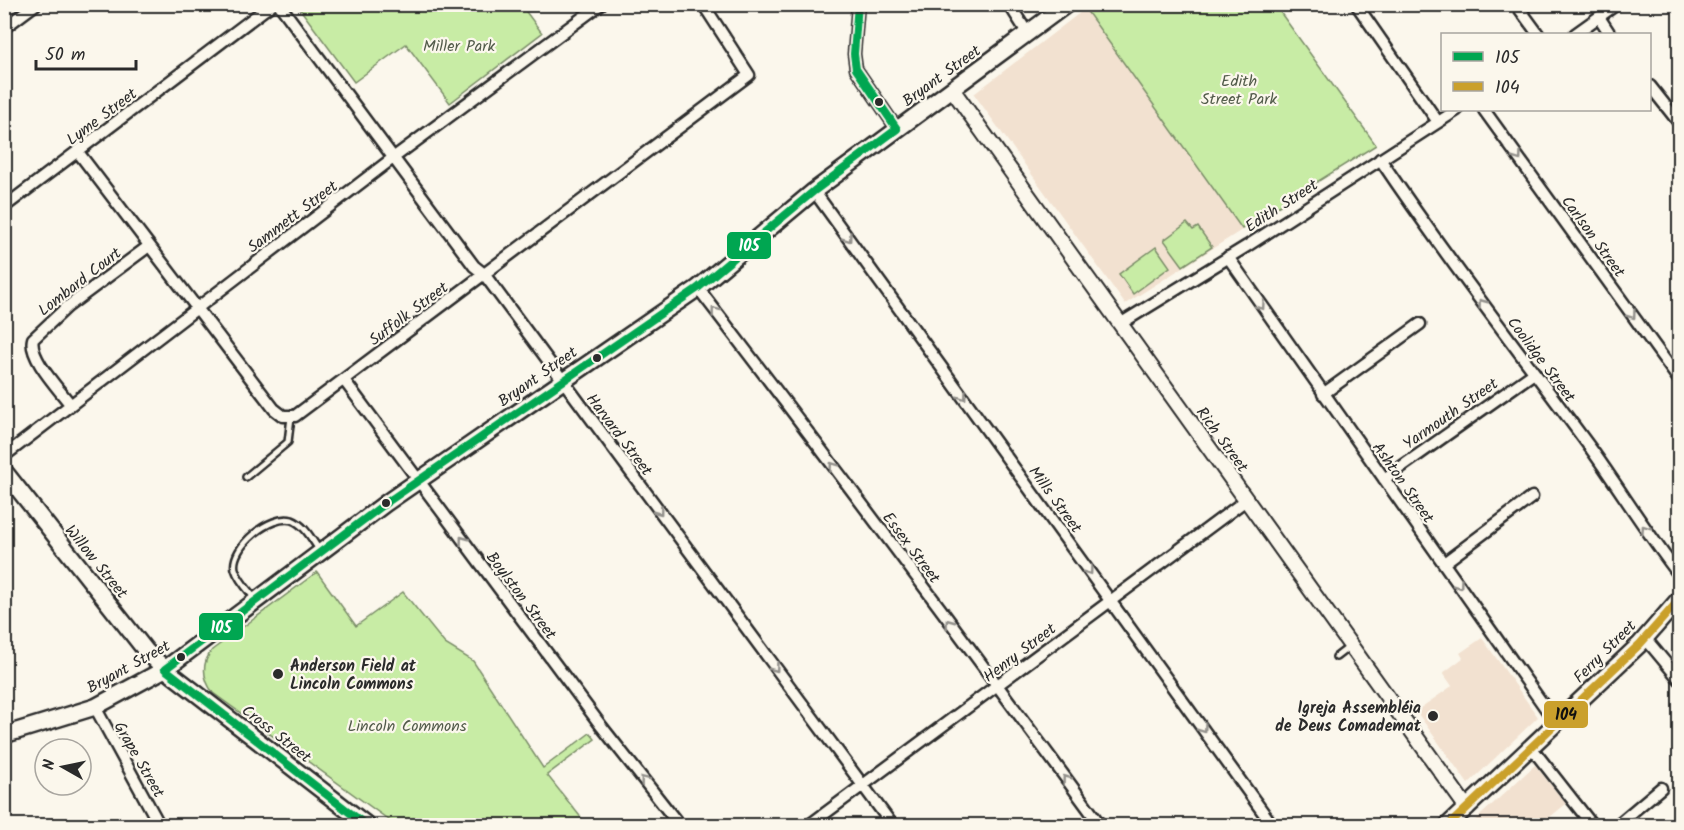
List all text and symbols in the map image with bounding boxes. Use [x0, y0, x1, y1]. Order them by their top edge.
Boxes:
scale bar [36, 33, 136, 71]
legend [1441, 33, 1651, 111]
park label: Miller Park [423, 34, 496, 59]
street label: Bryant Street [897, 39, 987, 113]
text: 50 m [45, 41, 85, 70]
text: 105 [1495, 44, 1521, 73]
park label: Edith Street Park [1201, 69, 1277, 112]
text: 104 [1495, 74, 1520, 103]
street label: Lyme Street [61, 82, 143, 152]
unlabelled marker [873, 96, 885, 108]
one-way arrow [1511, 150, 1522, 161]
street label: Edith Street [1240, 173, 1324, 239]
street label: Sammett Street [242, 174, 344, 260]
street label: Carlson Street [1554, 191, 1632, 284]
line badge: 105 [726, 231, 772, 260]
one-way arrow [841, 232, 852, 243]
text: 105 [738, 234, 761, 259]
street label: Lombard Court [33, 241, 128, 323]
street label: Suffolk Street [364, 275, 455, 352]
one-way arrow [1478, 298, 1489, 309]
one-way arrow [1254, 299, 1265, 310]
one-way arrow [712, 306, 723, 317]
one-way arrow [1625, 308, 1636, 319]
street label: Coolidge Street [1500, 312, 1582, 409]
street label: Bryant Street [493, 340, 583, 414]
unlabelled marker [591, 352, 603, 364]
street label: Yarmouth Street [1398, 372, 1504, 456]
street label: Harvard Street [579, 388, 659, 482]
one-way arrow [955, 390, 966, 401]
street label: Rich Street [1189, 402, 1255, 479]
street label: Ashton Street [1366, 437, 1440, 529]
one-way arrow [830, 461, 841, 472]
street label: Mills Street [1022, 461, 1088, 539]
unlabelled marker [380, 497, 392, 509]
one-way arrow [651, 505, 662, 516]
street label: Essex Street [876, 507, 947, 590]
street label: Willow Street [58, 519, 134, 605]
one-way arrow [1641, 525, 1652, 536]
one-way arrow [459, 536, 470, 547]
street label: Boylston Street [479, 547, 563, 646]
one-way arrow [1082, 564, 1093, 575]
one-way arrow [1452, 578, 1463, 589]
line badge: 105 [198, 612, 244, 641]
street label: Ferry Street [1568, 614, 1643, 689]
text: 105 [210, 616, 233, 641]
street label: Henry Street [978, 617, 1063, 689]
one-way arrow [946, 618, 957, 629]
street label: Bryant Street [82, 634, 176, 701]
unlabelled marker [175, 651, 187, 663]
place label: Anderson Field at Lincoln Commons [290, 654, 417, 697]
one-way arrow [768, 661, 779, 672]
marker: Anderson Field at Lincoln Commons [271, 667, 285, 681]
place label: Igreja Assembléia de Deus Comademat [1275, 696, 1422, 739]
street label: Cross Street [236, 699, 317, 770]
line badge: 104 [1543, 700, 1589, 729]
text: 104 [1555, 703, 1577, 728]
marker: Igreja Assembléia de Deus Comademat [1426, 709, 1440, 723]
park label: Lincoln Commons [347, 714, 467, 739]
street label: Grape Street [107, 717, 171, 803]
one-way arrow [1196, 723, 1207, 734]
north arrow [33, 737, 93, 797]
text: N [37, 758, 63, 772]
one-way arrow [1063, 774, 1074, 785]
one-way arrow [640, 775, 651, 786]

